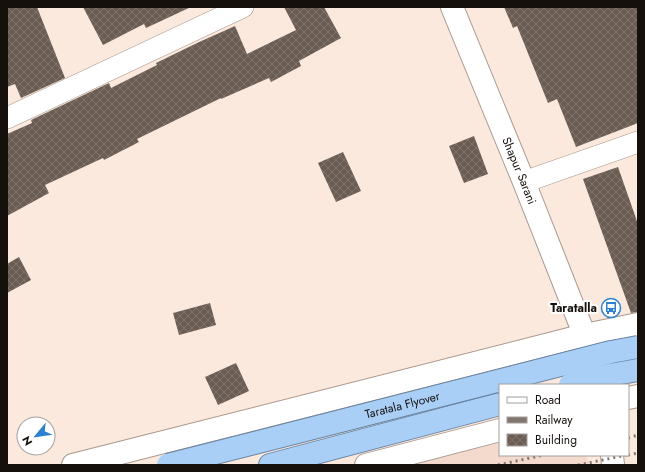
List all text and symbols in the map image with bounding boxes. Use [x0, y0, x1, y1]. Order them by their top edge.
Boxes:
street label: Shapur Sarani [497, 134, 541, 207]
bus stop icon: Taratalla [600, 297, 622, 319]
place label: Taratalla [550, 299, 597, 317]
legend [499, 384, 629, 456]
street label: Taratala Flyover [363, 387, 443, 423]
text: Road [535, 391, 561, 409]
text: Railway [535, 411, 573, 429]
north arrow [16, 416, 56, 456]
text: Building [535, 431, 577, 449]
text: N [18, 433, 36, 449]

